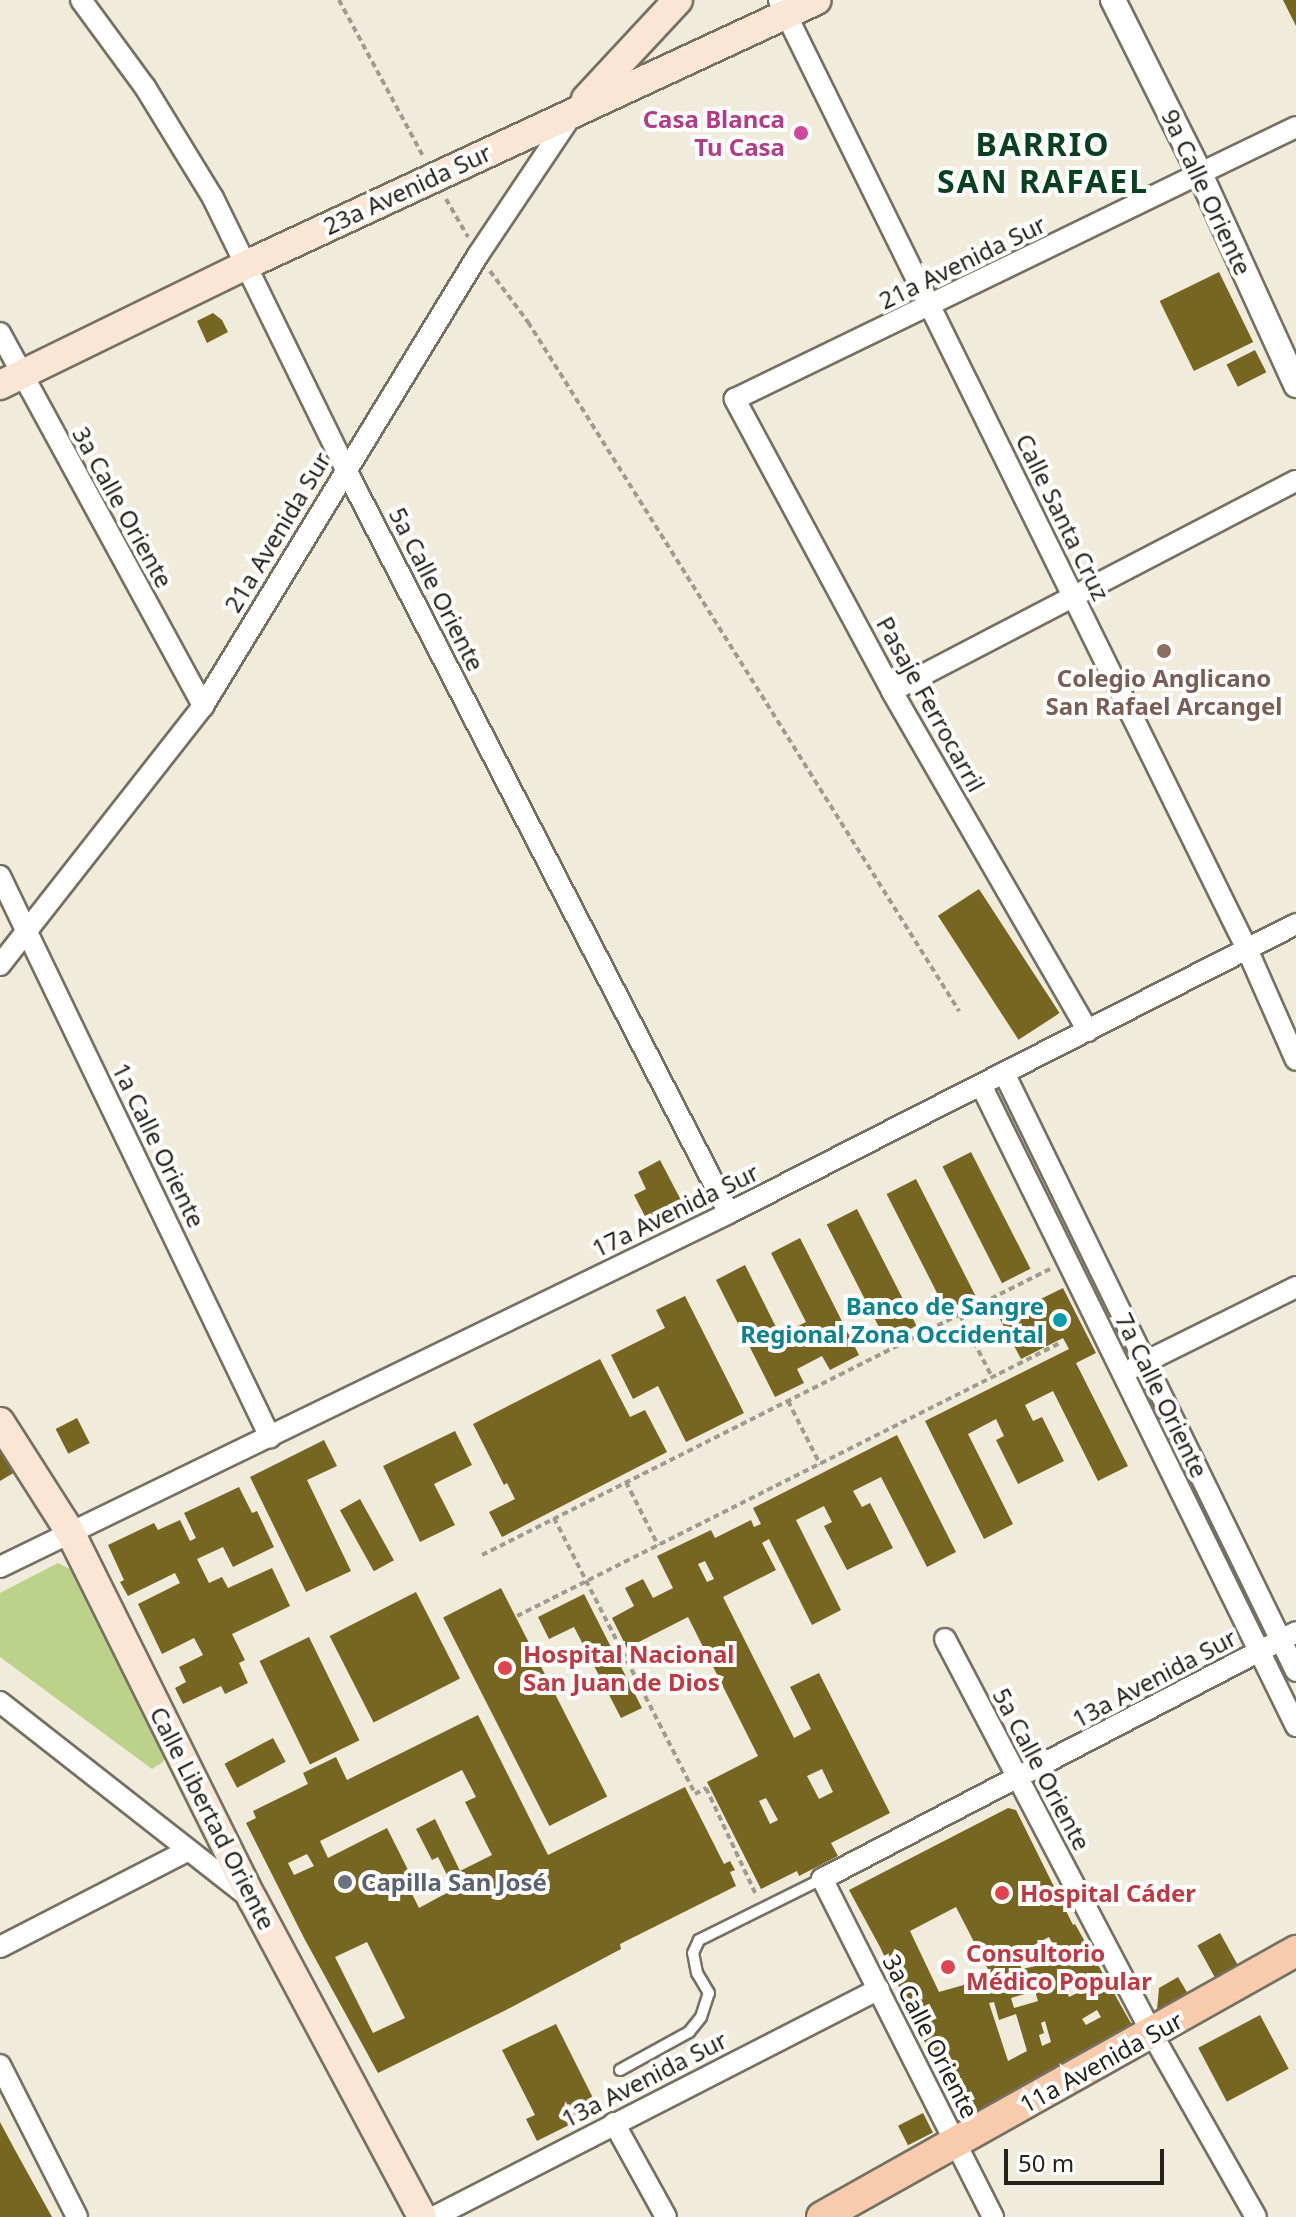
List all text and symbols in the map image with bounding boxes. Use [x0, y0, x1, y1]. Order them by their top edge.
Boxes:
place label: Casa Blanca Tu Casa [643, 105, 785, 161]
street label: 9a Calle Oriente [1156, 105, 1258, 279]
marker: Casa Blanca Tu Casa [792, 124, 810, 142]
district label: BARRIO SAN RAFAEL [937, 126, 1149, 201]
street label: 23a Avenida Sur [319, 138, 495, 240]
street label: 21a Avenida Sur [874, 209, 1050, 315]
street label: 3a Calle Oriente [67, 421, 179, 593]
street label: Calle Santa Cruz [1010, 429, 1116, 605]
street label: 21a Avenida Sur [218, 447, 336, 617]
street label: 5a Calle Oriente [383, 502, 491, 676]
street label: Pasaje Ferrocarril [871, 611, 991, 797]
marker: Colegio Anglicano San Rafael Arcangel [1155, 642, 1173, 660]
place label: Colegio Anglicano San Rafael Arcangel [1046, 664, 1282, 720]
street label: 1a Calle Oriente [107, 1058, 211, 1232]
street label: 17a Avenida Sur [587, 1157, 763, 1263]
place label: Banco de Sangre Regional Zona Occidental [740, 1292, 1044, 1348]
street label: 7a Calle Oriente [1110, 1308, 1214, 1482]
marker: Banco de Sangre Regional Zona Occidental [1051, 1311, 1069, 1329]
street label: 13a Avenida Sur [1067, 1623, 1241, 1733]
place label: Hospital Nacional San Juan de Dios [523, 1640, 735, 1696]
marker: Hospital Nacional San Juan de Dios [494, 1657, 516, 1679]
street label: 5a Calle Oriente [987, 1683, 1097, 1855]
street label: Calle Libertad Oriente [144, 1702, 282, 1934]
place label: Capilla San José [361, 1868, 547, 1896]
marker: Capilla San José [336, 1873, 354, 1891]
place label: Hospital Cáder [1020, 1879, 1196, 1907]
marker: Hospital Cáder [991, 1882, 1013, 1904]
place label: Consultorio Médico Popular [966, 1939, 1152, 1995]
street label: 3a Calle Oriente [877, 1949, 985, 2123]
marker: Consultorio Médico Popular [937, 1956, 959, 1978]
street label: 11a Avenida Sur [1015, 2005, 1187, 2119]
street label: 13a Avenida Sur [557, 2025, 731, 2133]
scale bar [1008, 2133, 1168, 2183]
text: 50 m [1018, 2146, 1074, 2179]

